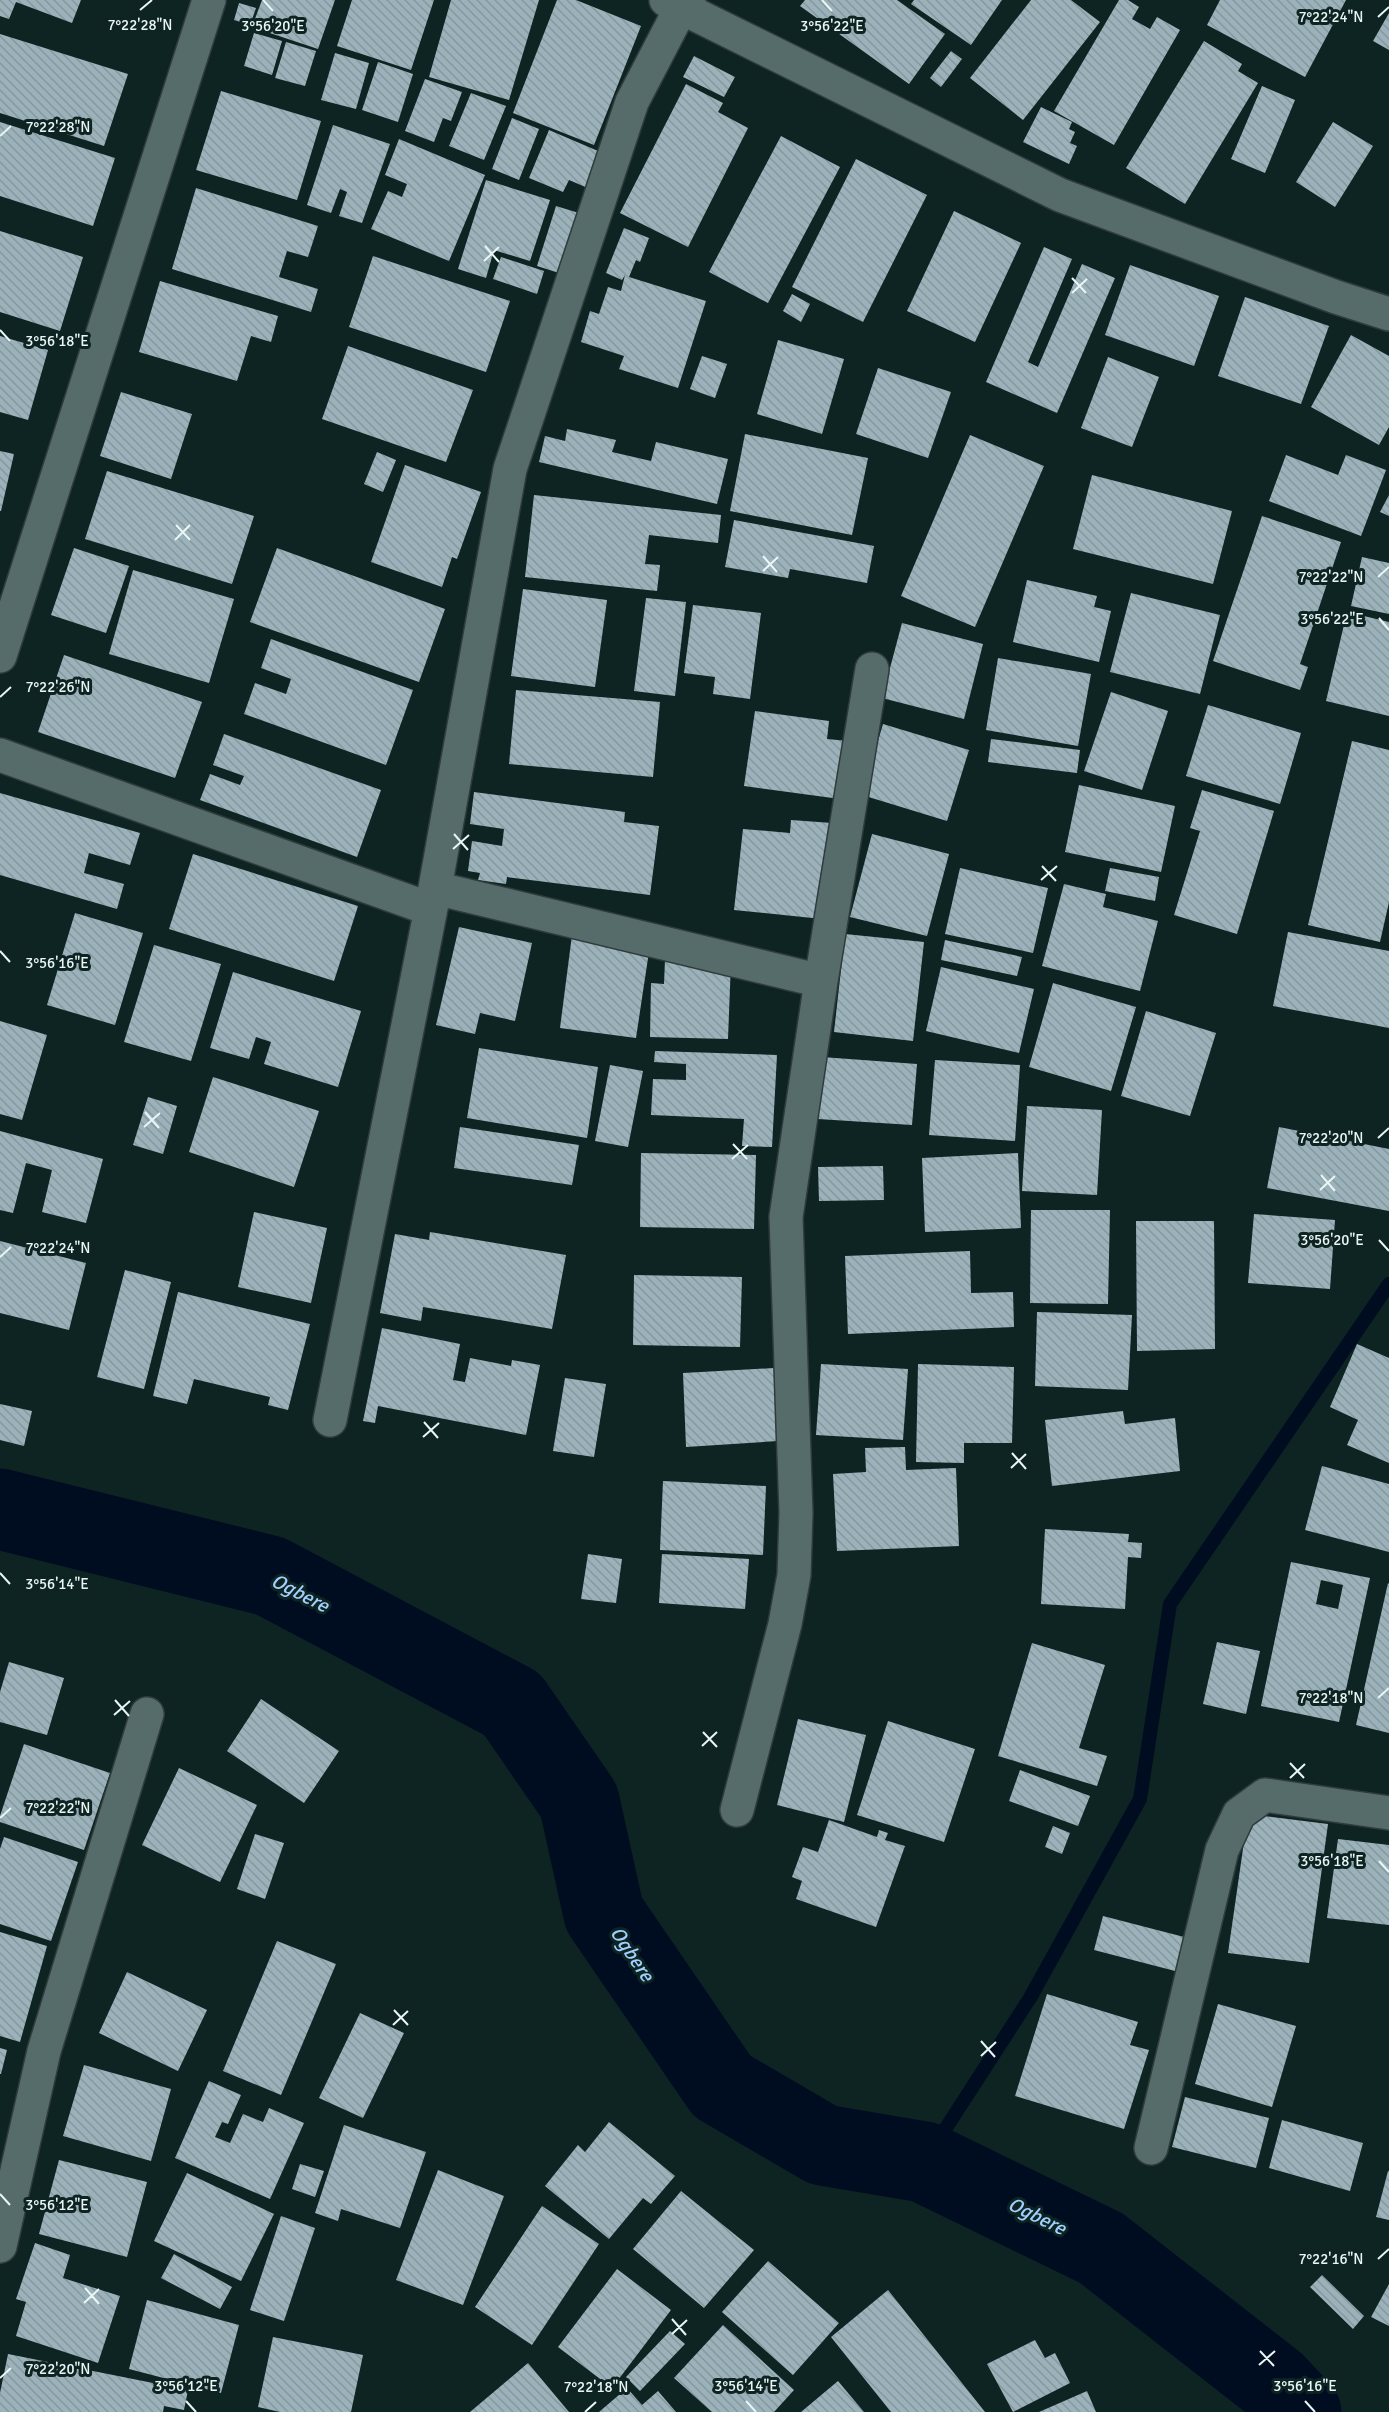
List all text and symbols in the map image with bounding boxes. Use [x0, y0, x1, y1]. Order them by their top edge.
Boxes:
text: 7°22'24"N [1298, 8, 1364, 26]
text: 7°22'28"N [107, 16, 173, 34]
text: 3°56'20"E [241, 17, 305, 35]
text: 3°56'22"E [800, 17, 864, 35]
text: 7°22'28"N [25, 118, 91, 136]
text: 3°56'18"E [25, 332, 89, 350]
text: 7°22'22"N [1298, 568, 1364, 586]
text: 3°56'22"E [1300, 610, 1364, 628]
text: 7°22'26"N [25, 678, 91, 696]
text: 3°56'16"E [25, 954, 89, 972]
text: 7°22'20"N [1298, 1129, 1364, 1147]
text: 3°56'20"E [1300, 1231, 1364, 1249]
text: 7°22'24"N [25, 1239, 91, 1257]
water label: Ogbere [267, 1568, 334, 1618]
text: 3°56'14"E [25, 1575, 89, 1593]
text: 7°22'18"N [1298, 1689, 1364, 1707]
text: 7°22'22"N [25, 1799, 91, 1817]
text: 3°56'18"E [1300, 1852, 1364, 1870]
water label: Ogbere [605, 1922, 660, 1987]
water label: Ogbere [1004, 2191, 1071, 2241]
text: 3°56'12"E [25, 2196, 89, 2214]
text: 7°22'16"N [1298, 2250, 1364, 2268]
text: 7°22'20"N [25, 2360, 91, 2378]
text: 3°56'12"E [154, 2377, 218, 2395]
text: 3°56'14"E [714, 2377, 778, 2395]
text: 3°56'16"E [1273, 2377, 1337, 2395]
text: 7°22'18"N [563, 2378, 629, 2396]

